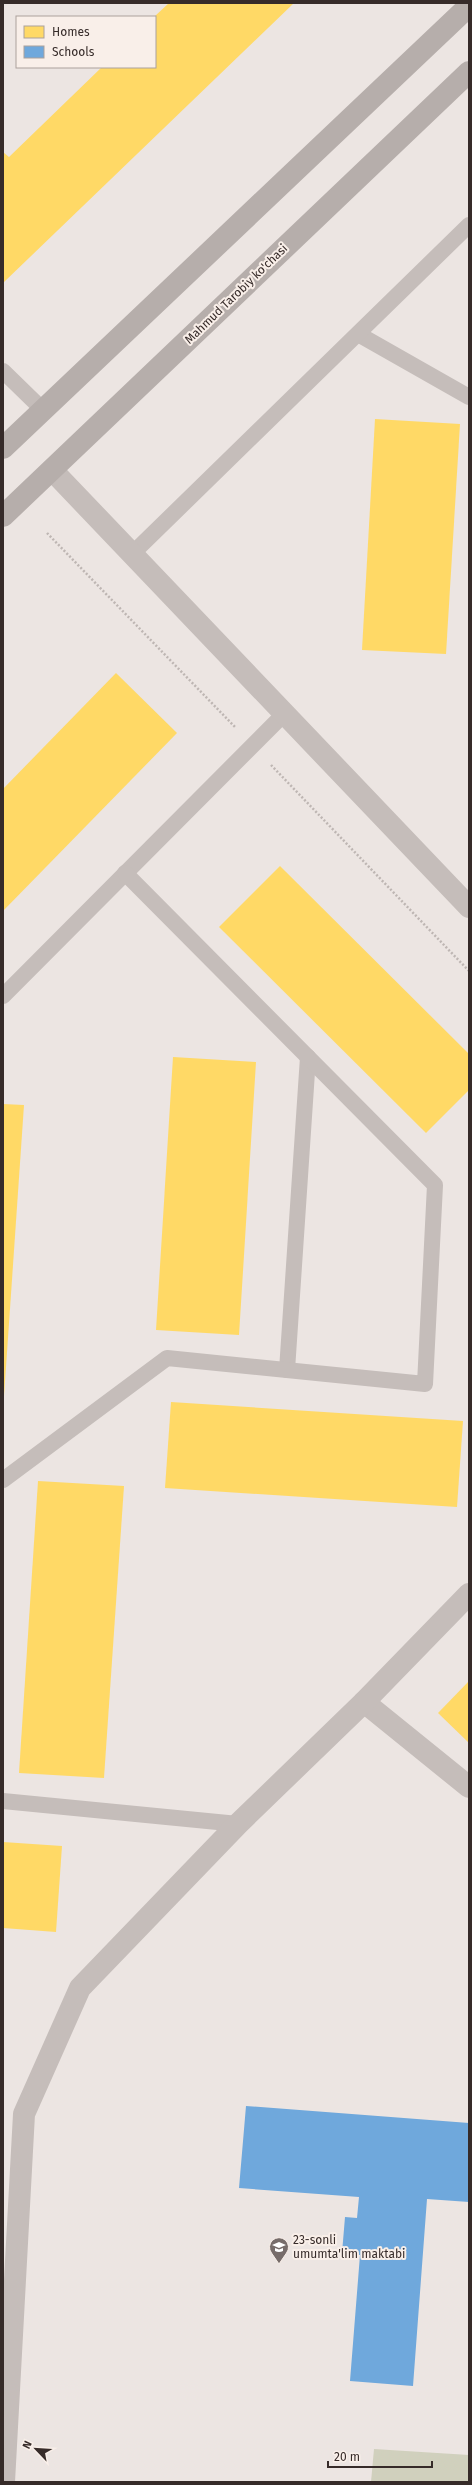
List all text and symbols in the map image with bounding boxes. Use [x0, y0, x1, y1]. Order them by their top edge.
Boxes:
legend [16, 16, 156, 68]
text: Homes [52, 25, 90, 39]
text: Schools [52, 45, 95, 59]
street label: Mahmud Tarobiy ko'chasi [182, 241, 290, 347]
place label: 23-sonli umumta'lim maktabi [293, 2233, 405, 2261]
school or university icon: 23-sonli umumta'lim maktabi [268, 2236, 290, 2264]
north arrow [16, 2429, 56, 2469]
text: N [20, 2439, 35, 2451]
scale bar [328, 2443, 432, 2469]
text: 20 m [334, 2450, 360, 2464]

